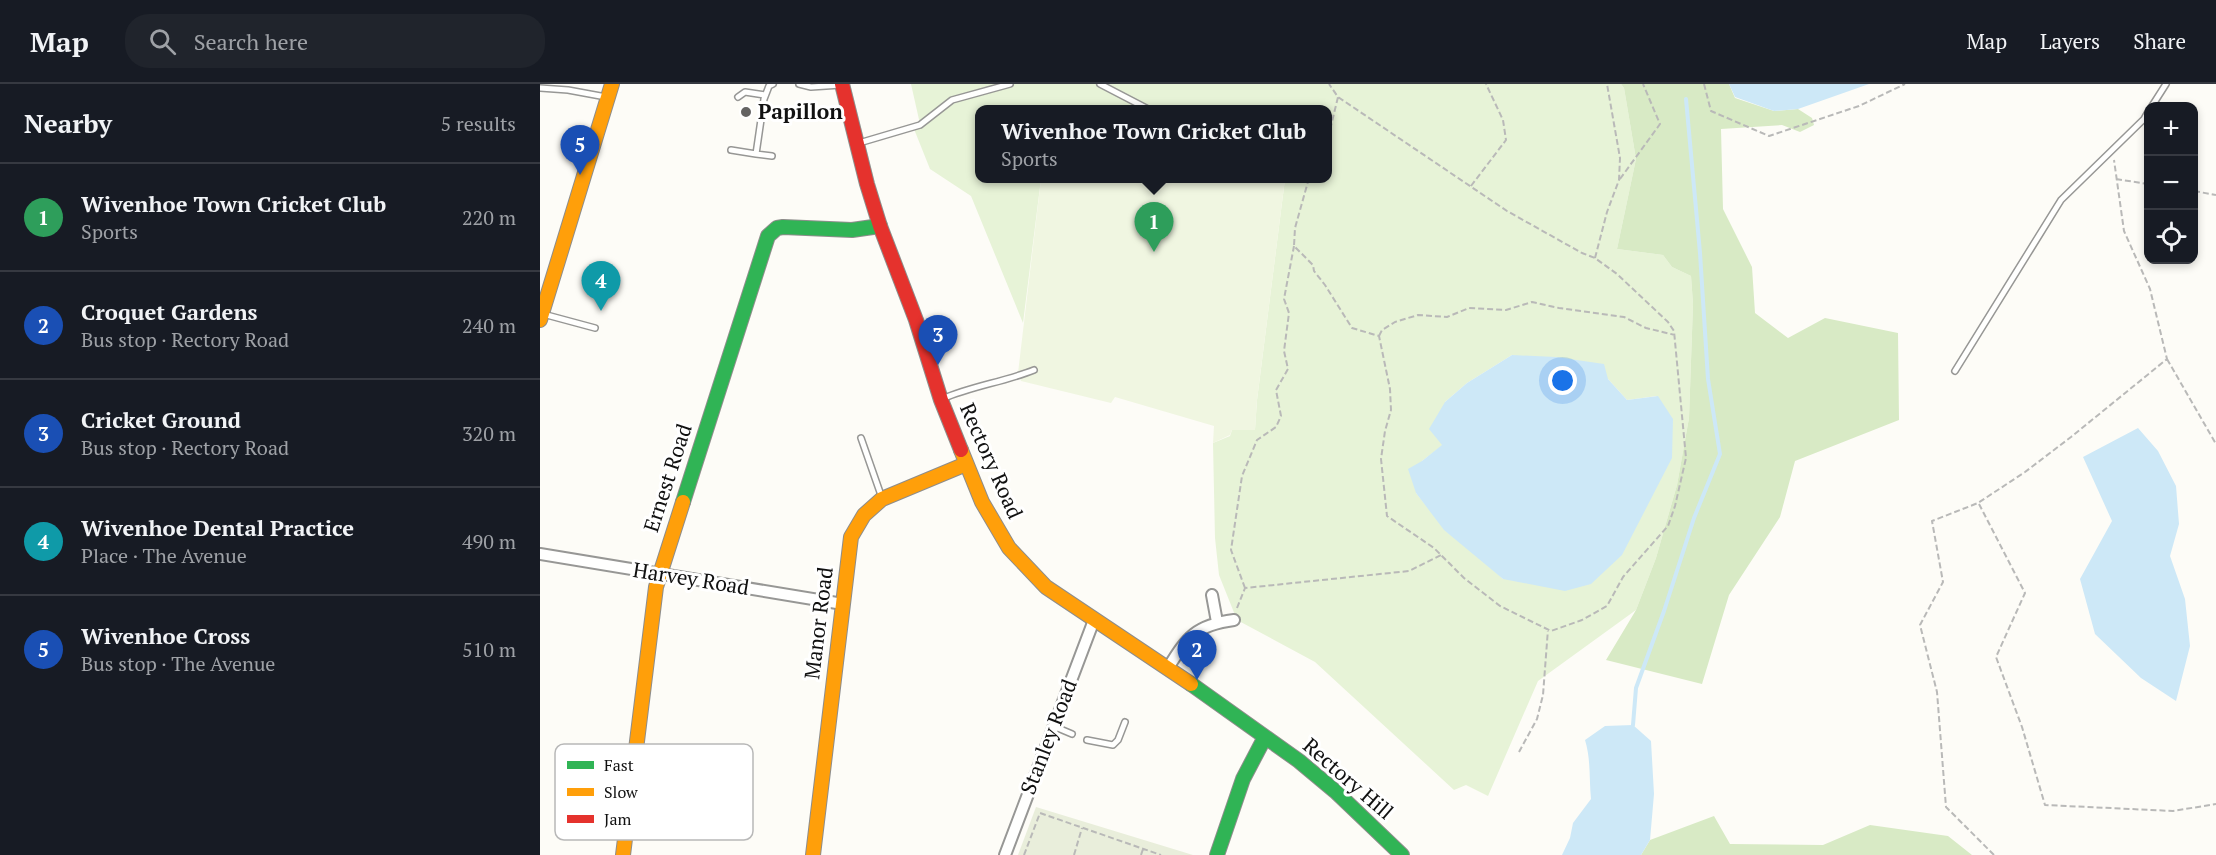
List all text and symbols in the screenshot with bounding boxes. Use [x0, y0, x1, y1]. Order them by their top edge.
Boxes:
search box [125, 14, 545, 68]
text: Map [30, 23, 89, 60]
icon: search [146, 25, 179, 58]
text: Search here [194, 27, 308, 56]
text: Map [1966, 27, 2007, 55]
text: Layers [2040, 27, 2100, 55]
text: Share [2133, 27, 2186, 55]
place label: Papillon [758, 97, 843, 125]
map controls [2144, 102, 2198, 264]
button: + [2144, 102, 2198, 156]
marker: Papillon [739, 105, 753, 119]
popup [975, 105, 1332, 183]
text: Nearby [24, 106, 112, 140]
text: 5 results [441, 110, 516, 137]
text: Wivenhoe Town Cricket Club [1001, 116, 1306, 145]
pin: 5 [560, 126, 600, 175]
text: Sports [1001, 145, 1058, 172]
button: − [2144, 156, 2198, 210]
text: Wivenhoe Town Cricket Club [81, 189, 386, 218]
pin: 1 [1134, 202, 1174, 252]
text: 1 [38, 204, 49, 231]
text: 220 m [462, 204, 516, 231]
button: locate [2144, 210, 2198, 264]
text: Sports [81, 218, 138, 245]
pin: 4 [582, 262, 620, 311]
text: Croquet Gardens [81, 297, 258, 326]
text: 2 [38, 312, 49, 339]
text: 240 m [462, 312, 516, 339]
pin: 3 [918, 316, 958, 365]
text: Bus stop · Rectory Road [81, 326, 289, 353]
your location [1548, 366, 1577, 395]
street label: Rectory Road [954, 398, 1030, 523]
text: Cricket Ground [81, 405, 241, 434]
text: 3 [38, 420, 49, 447]
text: 320 m [462, 420, 516, 447]
street label: Ernest Road [636, 420, 698, 535]
text: Bus stop · Rectory Road [81, 434, 289, 461]
text: Wivenhoe Dental Practice [81, 513, 354, 542]
text: 4 [38, 528, 49, 555]
text: 490 m [462, 528, 516, 555]
text: Place · The Avenue [81, 542, 247, 569]
street label: Harvey Road [631, 555, 752, 601]
street label: Manor Road [797, 565, 839, 681]
text: Wivenhoe Cross [81, 621, 250, 650]
pin: 2 [1178, 630, 1216, 680]
text: 5 [38, 636, 49, 663]
text: 510 m [462, 636, 516, 663]
text: Bus stop · The Avenue [81, 650, 275, 677]
street label: Stanley Road [1013, 675, 1083, 798]
street label: Rectory Hill [1298, 731, 1400, 825]
legend [555, 744, 753, 840]
text: Fast [604, 754, 634, 776]
text: Slow [604, 781, 638, 803]
text: Jam [604, 808, 632, 830]

